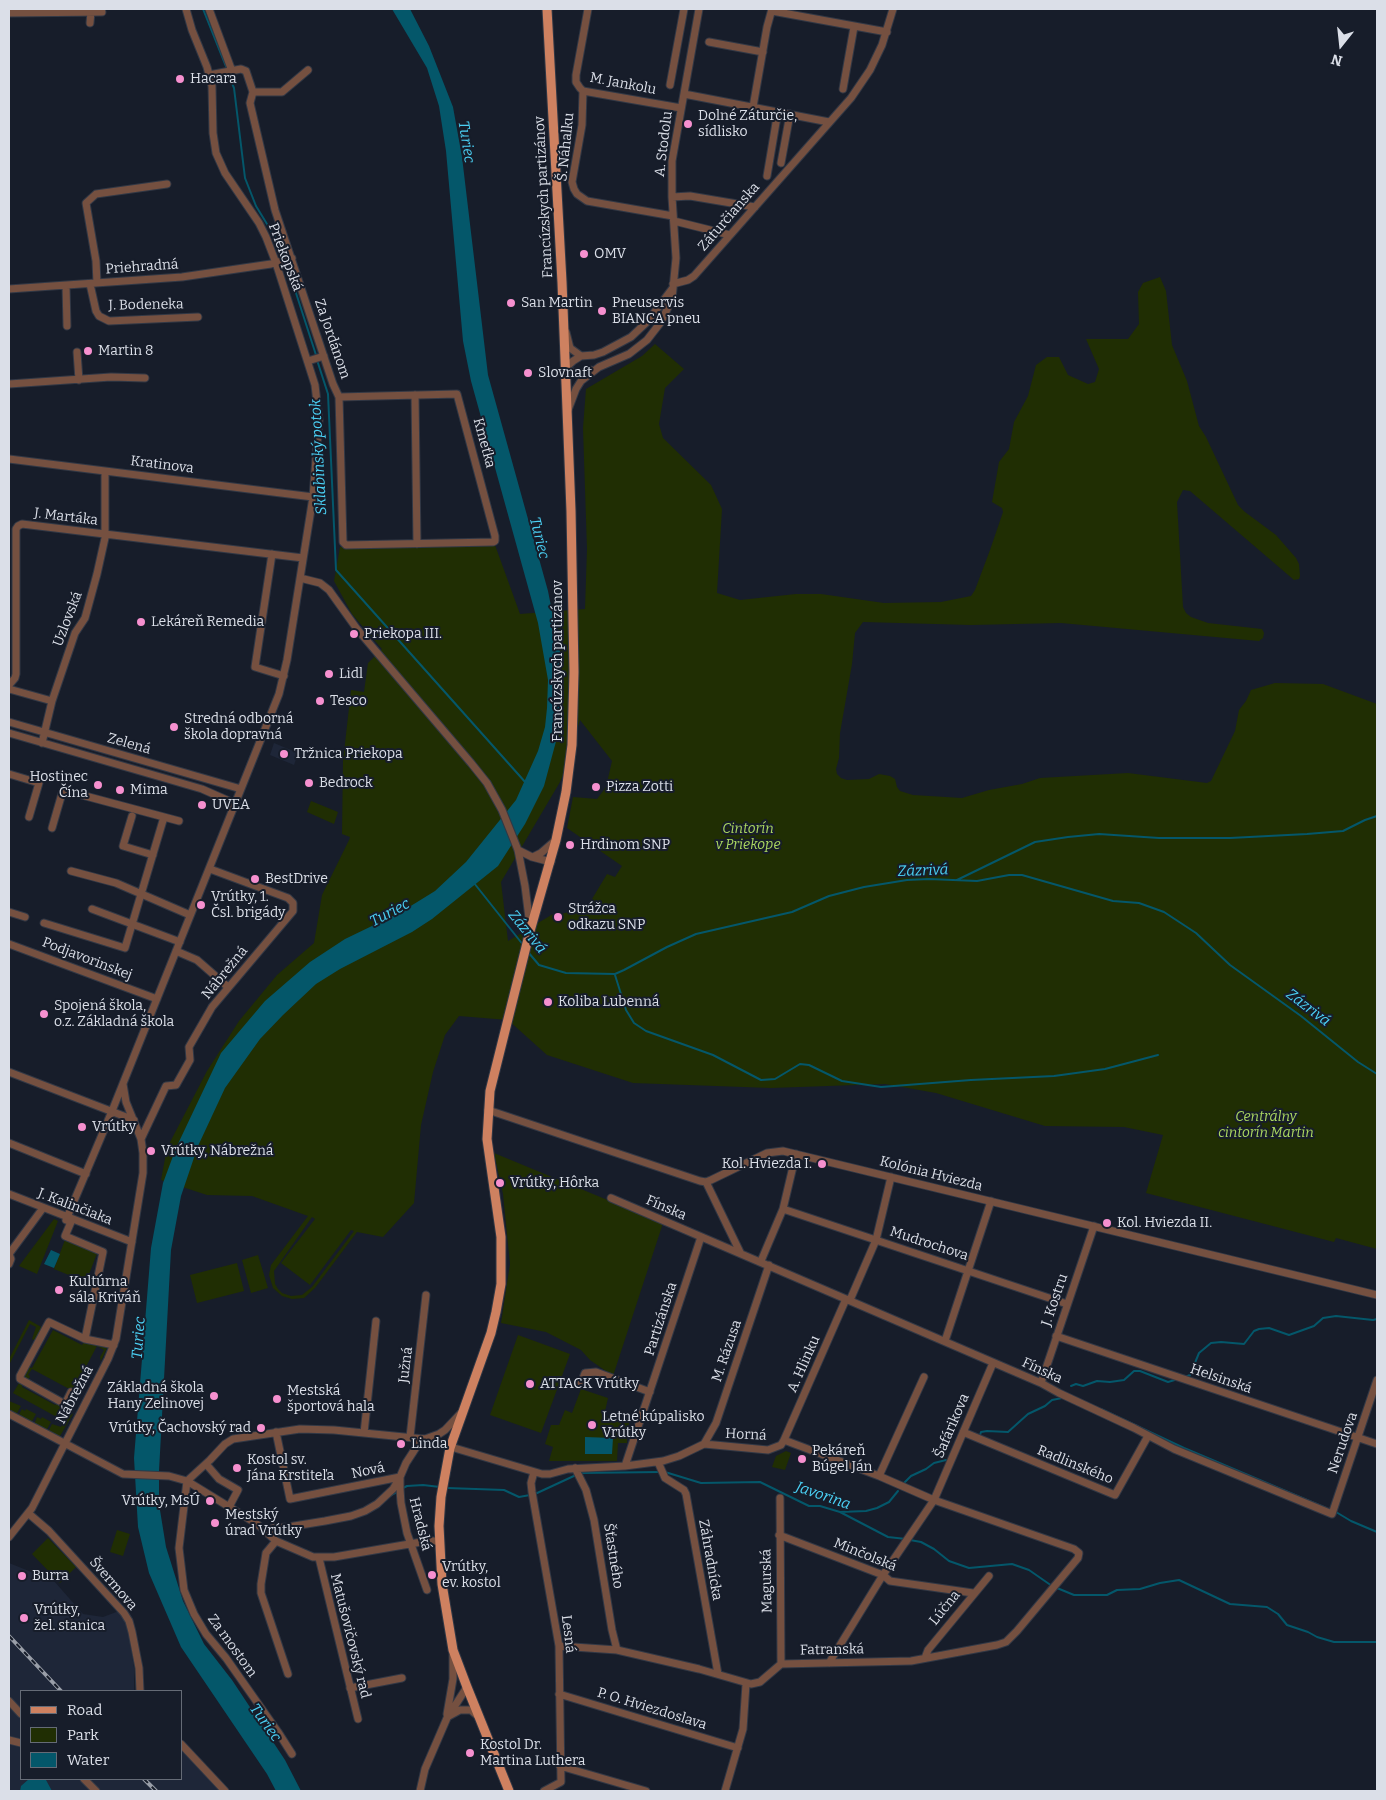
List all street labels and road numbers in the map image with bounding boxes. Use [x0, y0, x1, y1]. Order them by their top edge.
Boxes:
street label: M. Jankolu [588, 69, 658, 99]
street label: A. Stodolu [652, 110, 676, 178]
street label: Š. Náhalku [554, 112, 578, 182]
street label: Francúzskych partizánov [531, 116, 557, 278]
street label: Záturčianska [695, 179, 763, 255]
street label: Priekopská [264, 220, 306, 294]
street label: Priehradná [105, 256, 179, 278]
street label: J. Bodeneka [108, 296, 184, 314]
street label: Za Jordánom [310, 297, 354, 381]
street label: Kmeťka [469, 416, 499, 470]
street label: Kratinova [129, 453, 195, 477]
street label: J. Martáka [33, 505, 99, 529]
street label: Francúzskych partizánov [550, 580, 566, 742]
street label: Uzlovská [50, 589, 86, 649]
street label: Zelená [105, 730, 153, 758]
street label: Podjavorinskej [40, 934, 134, 984]
street label: Nábrežná [199, 943, 251, 1003]
street label: Kolónia Hviezda [878, 1153, 984, 1195]
street label: J. Kalinčiaka [35, 1185, 115, 1229]
street label: Fínska [643, 1192, 689, 1224]
street label: Mudrochova [888, 1223, 970, 1265]
street label: J. Kostru [1038, 1272, 1072, 1328]
street label: Partizánska [641, 1280, 681, 1358]
street label: M. Rázusa [709, 1318, 745, 1384]
street label: A. Hlinku [784, 1333, 824, 1395]
street label: Južná [395, 1346, 417, 1384]
street label: Fínska [1019, 1354, 1065, 1388]
street label: Helsinská [1188, 1361, 1254, 1397]
street label: Nábrežná [53, 1363, 97, 1427]
street label: Šafárikova [931, 1391, 973, 1461]
street label: Nerudova [1325, 1410, 1361, 1476]
street label: Horná [725, 1426, 767, 1444]
street label: Radlinského [1034, 1442, 1116, 1488]
street label: Nová [350, 1459, 386, 1483]
street label: Hradská [405, 1495, 435, 1553]
street label: Záhradnícka [695, 1518, 725, 1602]
street label: Šťastného [600, 1522, 626, 1590]
street label: Minčolská [831, 1535, 899, 1575]
street label: Magurská [758, 1549, 776, 1613]
street label: Švermova [85, 1554, 141, 1614]
street label: Matušovičovský rad [326, 1572, 374, 1700]
street label: Lúčna [926, 1587, 964, 1629]
street label: Za mostom [204, 1611, 260, 1681]
street label: Lesná [557, 1614, 579, 1654]
street label: Fatranská [800, 1641, 864, 1659]
street label: P. O. Hviezdoslava [595, 1684, 709, 1734]

